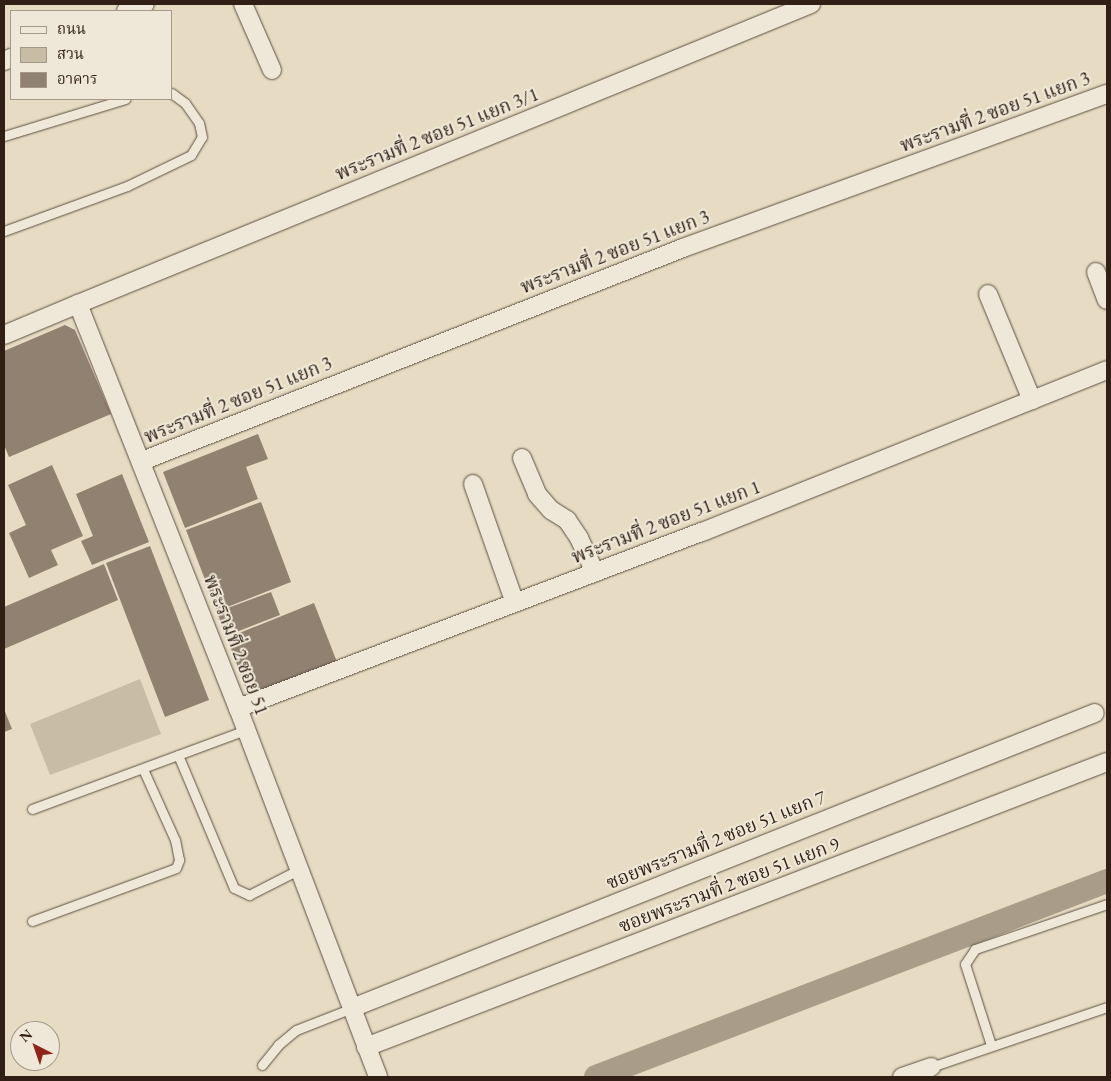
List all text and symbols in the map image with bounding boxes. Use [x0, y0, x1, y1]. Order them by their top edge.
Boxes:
legend [10, 10, 172, 100]
text: ถนน [57, 19, 86, 38]
text: สวน [57, 44, 84, 63]
street label: พระรามที่ 2 ซอย 51 แยก 3 [897, 67, 1093, 157]
text: อาคาร [57, 69, 97, 88]
street label: พระรามที่ 2 ซอย 51 แยก 3/1 [332, 83, 542, 185]
street label: พระรามที่ 2 ซอย 51 แยก 3 [517, 205, 713, 299]
street label: พระรามที่ 2 ซอย 51 แยก 3 [141, 352, 335, 448]
street label: พระรามที่ 2 ซอย 51 แยก 1 [568, 475, 764, 569]
street label: พระรามที่ 2 ซอย 51 [199, 572, 273, 718]
street label: ซอยพระรามที่ 2 ซอย 51 แยก 7 [603, 786, 829, 894]
street label: ซอยพระรามที่ 2 ซอย 51 แยก 9 [615, 832, 843, 938]
north arrow [10, 1021, 60, 1071]
text: N [16, 1025, 36, 1046]

